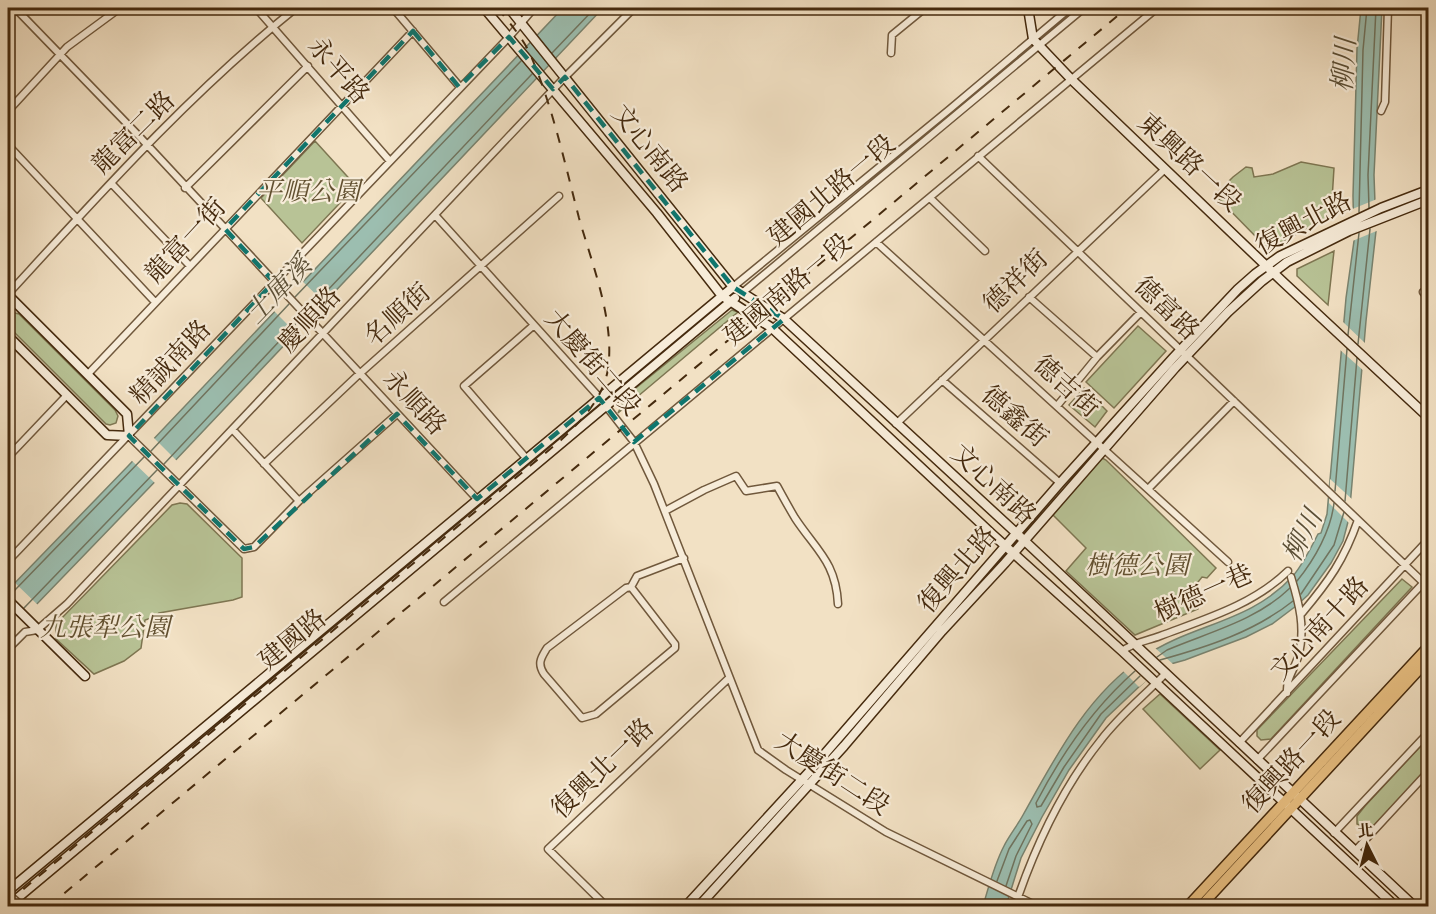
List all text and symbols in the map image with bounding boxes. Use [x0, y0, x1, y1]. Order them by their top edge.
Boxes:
street label: 永平路 [300, 31, 376, 111]
water label: 柳川 [1326, 34, 1364, 93]
street label: 龍富二路 [86, 85, 182, 181]
street label: 文心南路 [603, 98, 695, 200]
street label: 東興路一段 [1130, 107, 1248, 219]
street label: 建國北路一段 [762, 128, 902, 254]
park label: 平順公園 [256, 176, 364, 209]
street label: 復興北路 [1250, 185, 1358, 263]
street label: 龍富一街 [138, 192, 234, 290]
street label: 建國南路一段 [718, 227, 858, 353]
street label: 德祥街 [976, 243, 1056, 321]
water label: 土庫溪 [239, 247, 321, 331]
street label: 德富路 [1126, 270, 1206, 348]
street label: 名順街 [358, 277, 438, 353]
street label: 慶順路 [271, 280, 349, 360]
street label: 大慶街二段 [537, 303, 647, 423]
street label: 精誠南路 [123, 314, 219, 412]
street label: 德吉街 [1026, 349, 1106, 425]
street label: 永順路 [375, 363, 453, 443]
street label: 德鑫街 [974, 379, 1054, 455]
street label: 文心南路 [944, 437, 1042, 533]
water label: 柳川 [1276, 502, 1332, 568]
street label: 復興北路 [911, 520, 1005, 620]
park label: 樹德公園 [1085, 550, 1193, 583]
street label: 樹德一巷 [1150, 558, 1258, 630]
street label: 文心南十路 [1264, 570, 1376, 688]
street label: 建國路 [253, 602, 333, 678]
park label: 九張犁公園 [40, 612, 174, 645]
street label: 復興路一段 [1236, 703, 1348, 821]
street label: 復興北一路 [545, 712, 661, 826]
street label: 大慶街二段 [768, 725, 896, 823]
north arrow [1337, 815, 1397, 875]
text: 北 [1357, 820, 1375, 842]

